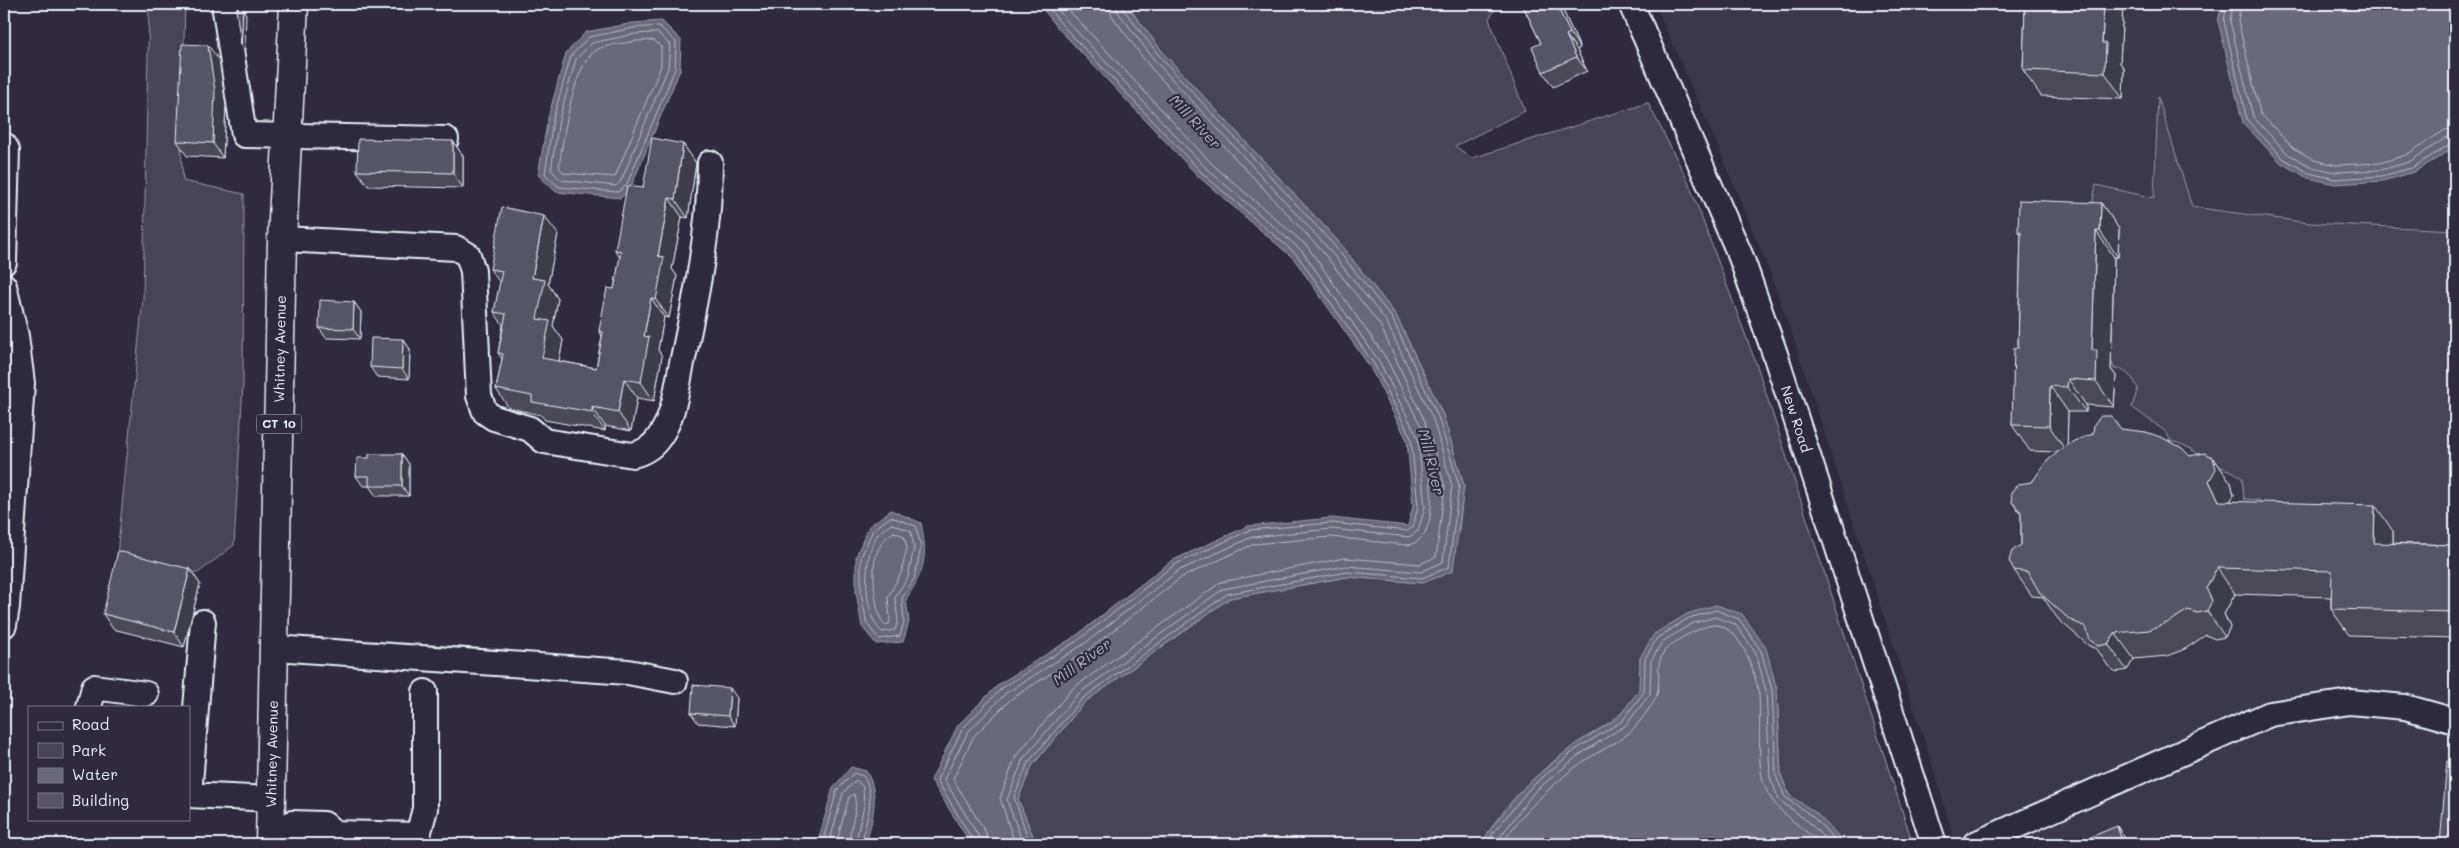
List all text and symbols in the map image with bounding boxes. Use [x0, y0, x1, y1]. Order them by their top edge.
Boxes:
water label: Mill River [1165, 90, 1226, 153]
street label: Whitney Avenue [269, 295, 290, 403]
street label: New Road [1777, 383, 1816, 455]
road number: CT 10 [256, 414, 302, 434]
water label: Mill River [1414, 426, 1450, 498]
water label: Mill River [1048, 633, 1115, 689]
street label: Whitney Avenue [261, 700, 282, 808]
legend [28, 706, 190, 820]
text: Road [72, 714, 109, 734]
text: Park [72, 740, 106, 760]
text: Water [72, 764, 118, 784]
text: Building [72, 790, 129, 810]

